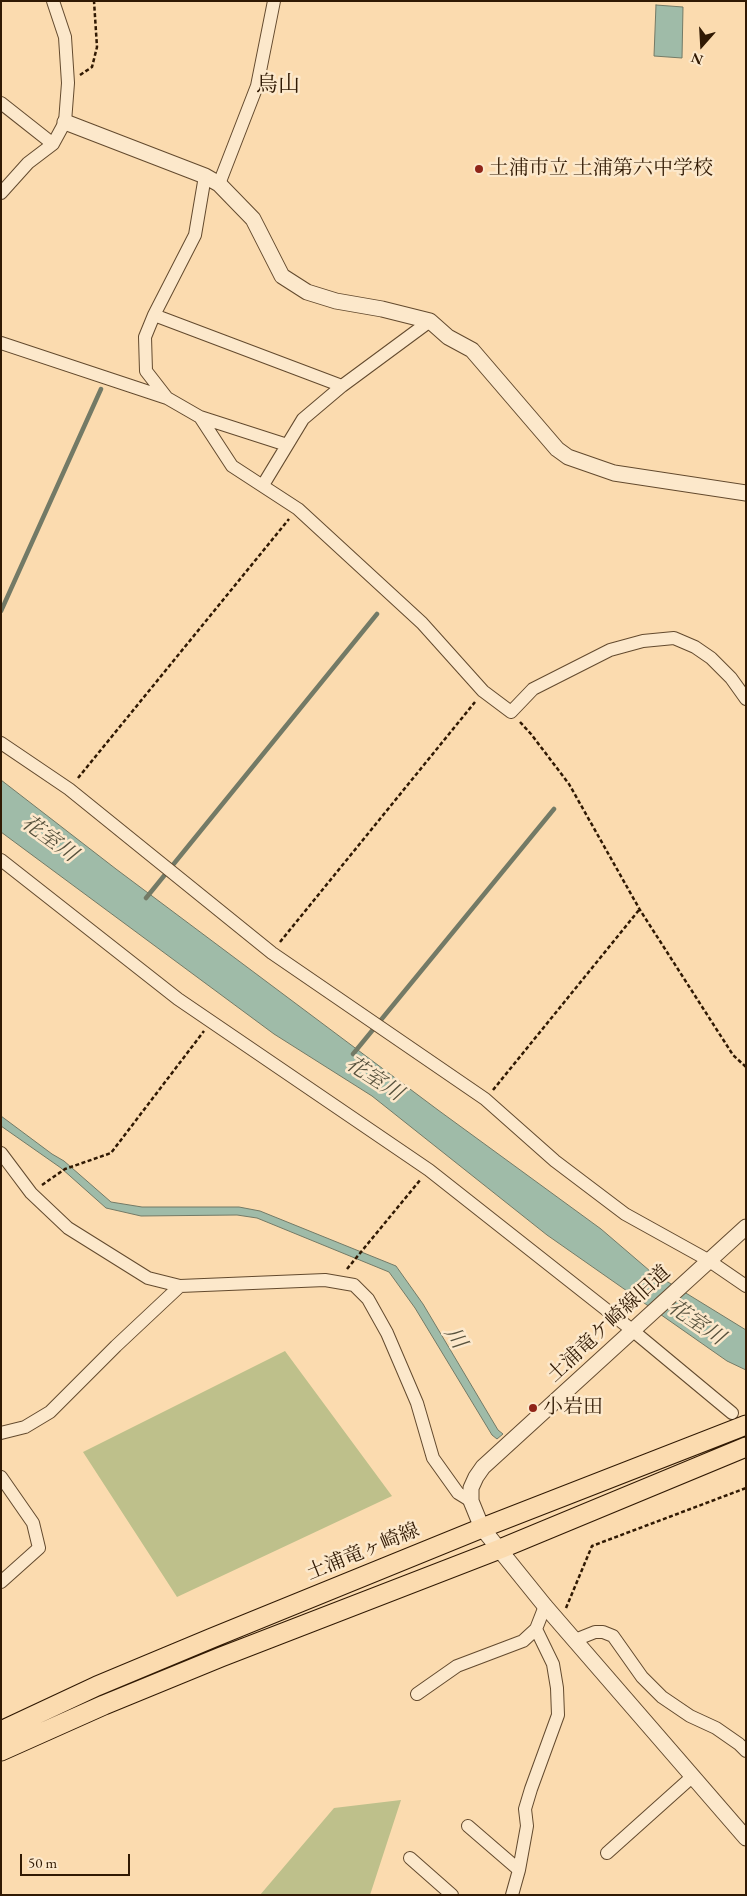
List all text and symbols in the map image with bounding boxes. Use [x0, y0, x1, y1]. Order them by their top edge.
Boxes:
north arrow [677, 20, 727, 70]
text: N [689, 49, 705, 70]
district label: 烏山 [256, 72, 300, 98]
place label: 土浦市立 土浦第六中学校 [489, 157, 713, 181]
marker: 土浦市立 土浦第六中学校 [473, 163, 485, 175]
water label: 花室川 [16, 810, 82, 868]
water label: 花室川 [341, 1051, 407, 1107]
street label: 土浦竜ケ崎線旧道 [542, 1261, 676, 1387]
water label: 花室川 [663, 1295, 729, 1351]
water label: 川 [439, 1322, 471, 1354]
place label: 小岩田 [543, 1396, 603, 1420]
marker: 小岩田 [527, 1402, 539, 1414]
street label: 土浦竜ヶ崎線 [303, 1518, 423, 1586]
scale bar [22, 1844, 132, 1876]
text: 50 m [28, 1853, 57, 1872]

